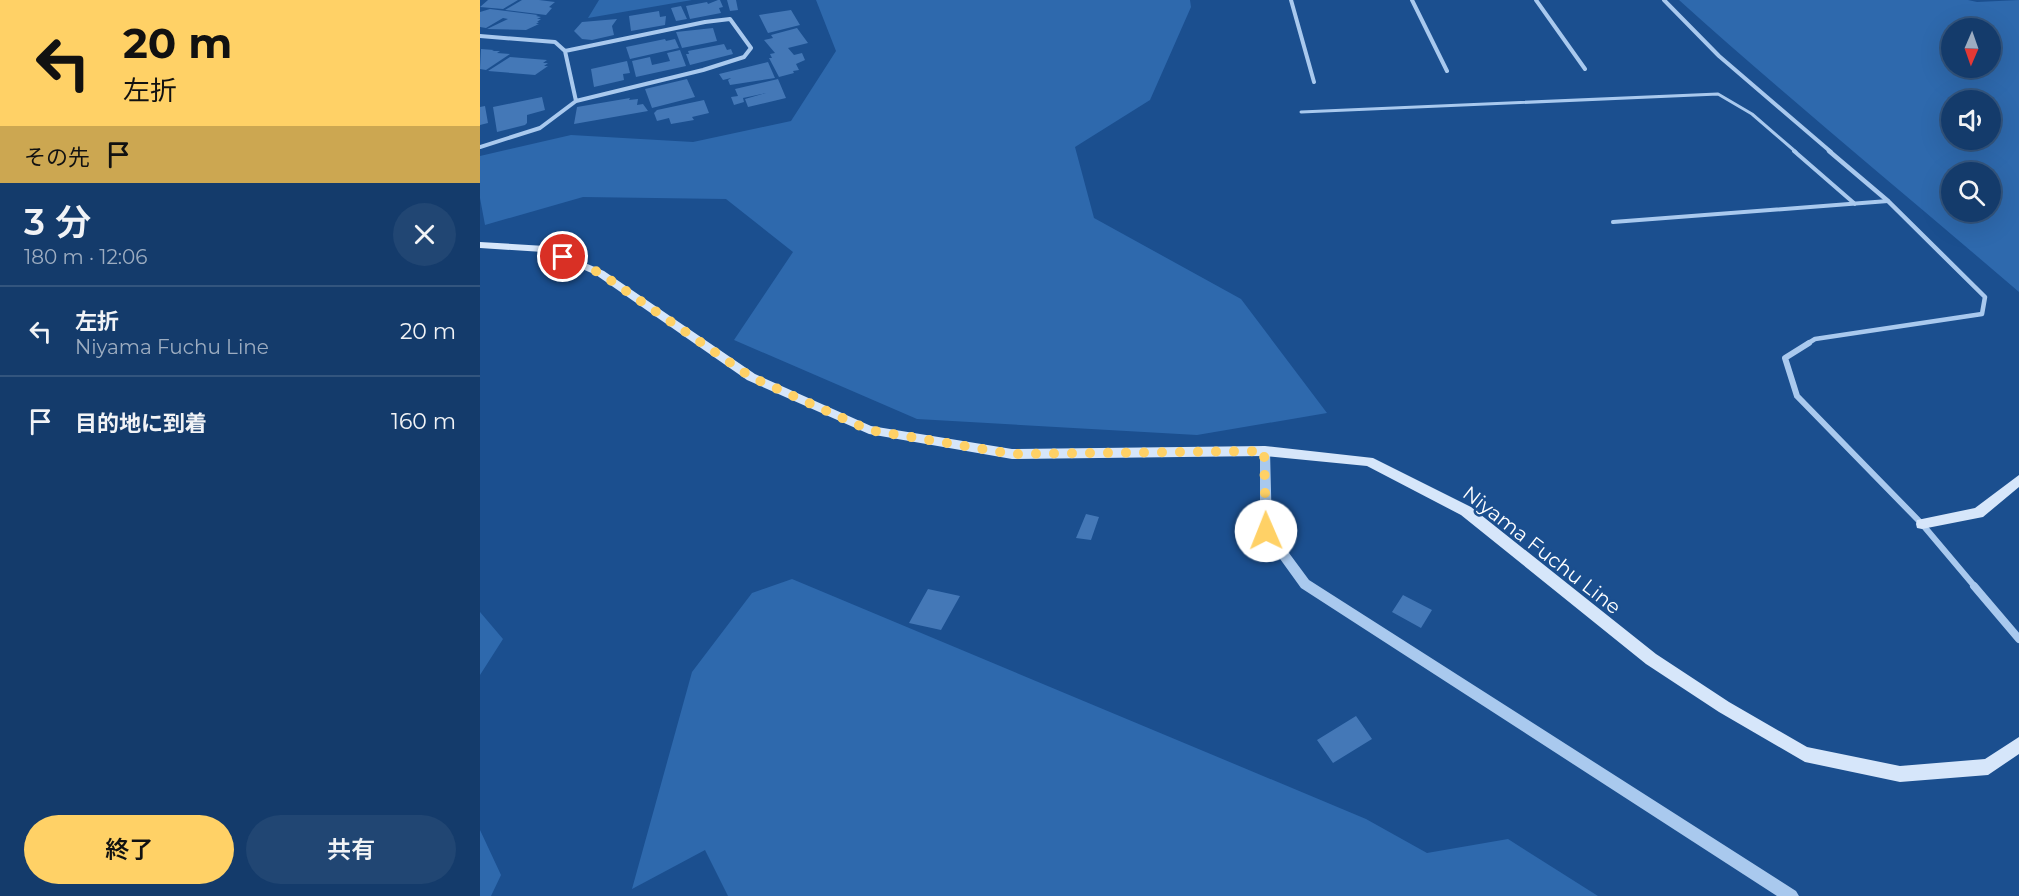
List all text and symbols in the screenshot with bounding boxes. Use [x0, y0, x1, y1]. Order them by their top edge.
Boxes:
text: 20 m [123, 17, 232, 69]
north arrow [1941, 18, 2001, 78]
map controls [1941, 18, 2001, 222]
icon: left [24, 24, 102, 102]
text: 左折 [123, 74, 177, 107]
button: sound [1941, 90, 2001, 150]
icon: arrive [102, 138, 135, 171]
text: その先 [24, 144, 90, 171]
button: search [1941, 162, 2001, 222]
text: 3 分 [24, 200, 91, 244]
button: close [393, 203, 456, 266]
pin [537, 231, 588, 282]
icon: arrive [546, 240, 579, 273]
text: 180 m · 12:06 [24, 245, 147, 269]
text: 左折 [75, 308, 119, 335]
icon: left [24, 315, 57, 348]
text: 20 m [400, 318, 456, 345]
text: Niyama Fuchu Line [75, 335, 269, 359]
icon: arrive [24, 405, 57, 438]
text: 160 m [391, 408, 456, 435]
text: 目的地に到着 [75, 410, 207, 437]
street label: Niyama Fuchu Line [1458, 481, 1626, 619]
position arrow [1234, 499, 1298, 563]
button: 終了 [24, 815, 234, 884]
button: 共有 [246, 815, 456, 884]

